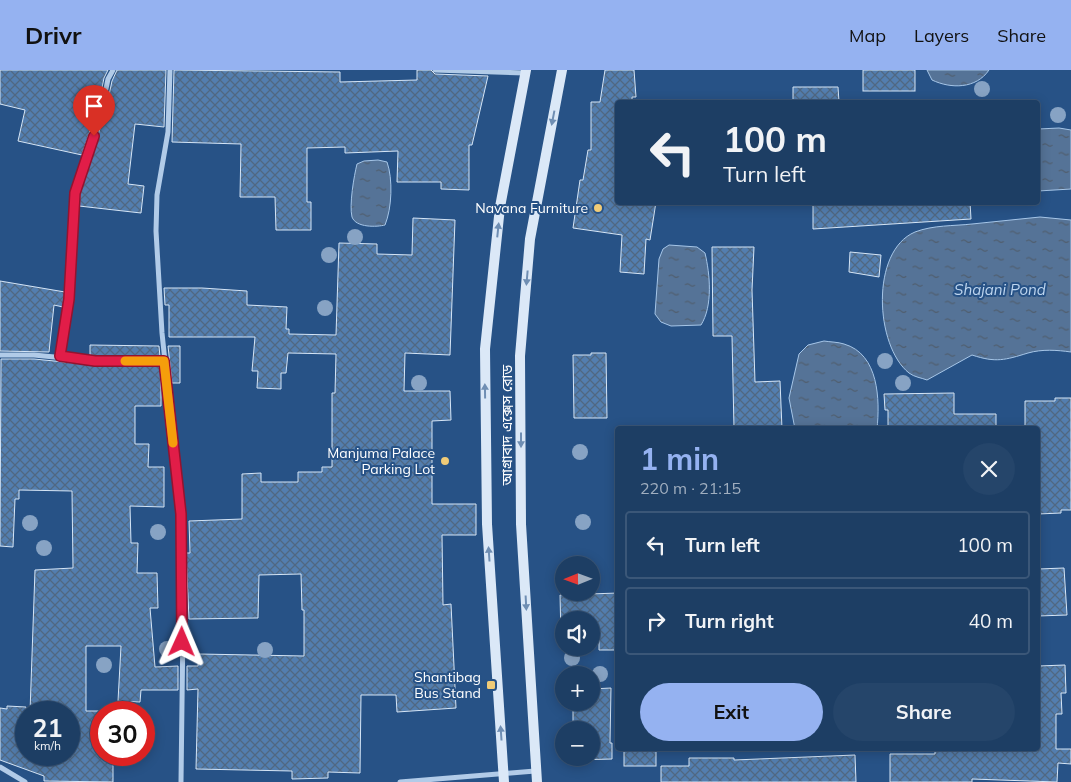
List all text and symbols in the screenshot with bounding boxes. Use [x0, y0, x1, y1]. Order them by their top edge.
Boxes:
text: Drivr [25, 20, 81, 50]
text: Map [849, 24, 886, 47]
text: Layers [914, 24, 969, 47]
text: Share [997, 24, 1046, 47]
pin [73, 85, 115, 136]
icon: arrive [80, 92, 108, 120]
one-way arrow [549, 110, 557, 126]
text: 100 m [723, 117, 827, 161]
icon: left [640, 120, 705, 185]
text: Turn left [723, 160, 806, 188]
place label: Navana Furniture [475, 199, 588, 217]
marker: Navana Furniture [592, 202, 604, 214]
one-way arrow [494, 221, 502, 237]
one-way arrow [523, 270, 531, 286]
water label: Shajani Pond [954, 280, 1046, 299]
street label: আগ্রাবাদ এক্সেস রোড [498, 364, 516, 486]
one-way arrow [481, 383, 489, 399]
one-way arrow [517, 433, 525, 449]
text: 1 min [640, 440, 719, 478]
button: close [963, 443, 1015, 495]
place label: Manjuma Palace Parking Lot [327, 444, 435, 478]
marker: Manjuma Palace Parking Lot [439, 455, 451, 467]
text: 220 m · 21:15 [640, 478, 741, 498]
icon: left [642, 531, 670, 559]
text: Turn left [685, 533, 760, 557]
text: 100 m [957, 533, 1013, 557]
one-way arrow [484, 545, 492, 561]
north arrow [555, 556, 600, 601]
map controls [555, 556, 600, 766]
one-way arrow [522, 595, 530, 611]
icon: right [642, 607, 670, 635]
text: Turn right [685, 609, 774, 633]
text: 40 m [969, 609, 1013, 633]
button: sound [555, 611, 600, 656]
position arrow [155, 615, 207, 667]
button: + [555, 666, 600, 711]
place label: Shantibag Bus Stand [414, 668, 481, 702]
marker: Shantibag Bus Stand [485, 679, 497, 691]
button: Exit [640, 683, 823, 741]
button: Share [833, 683, 1015, 741]
speed limit sign: 30 [90, 701, 155, 766]
text: 21 [32, 712, 63, 743]
button: − [555, 721, 600, 766]
one-way arrow [496, 725, 504, 741]
text: km/h [34, 738, 61, 753]

